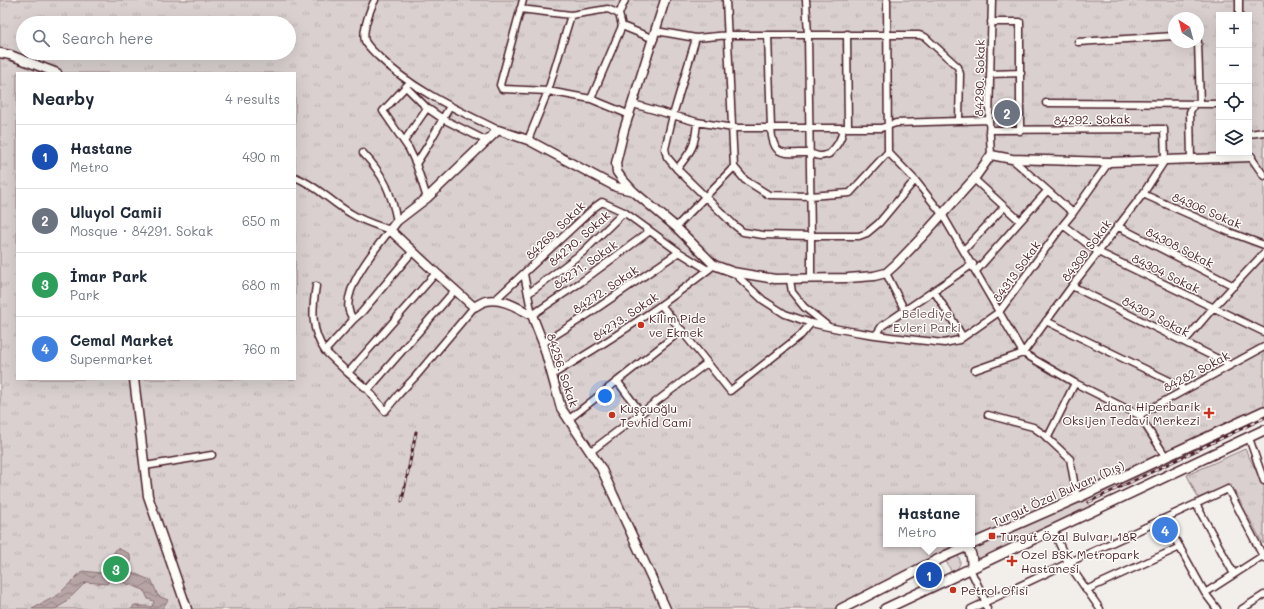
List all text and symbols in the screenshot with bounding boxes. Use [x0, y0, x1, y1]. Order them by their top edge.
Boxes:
north arrow [1168, 12, 1204, 48]
map controls [1216, 12, 1252, 156]
button: + [1216, 12, 1252, 48]
search box [16, 16, 296, 60]
icon: search [30, 27, 52, 49]
text: Search here [62, 28, 153, 48]
street label: 84290. Sokak [970, 39, 988, 117]
button: − [1216, 48, 1252, 84]
button: locate [1216, 84, 1252, 120]
text: Nearby [32, 87, 94, 109]
text: 4 results [225, 90, 280, 107]
pin: 2 [994, 98, 1020, 128]
street label: 84292. Sokak [1054, 110, 1130, 128]
button: layers [1216, 120, 1252, 156]
text: Hastane [70, 138, 132, 158]
text: 1 [42, 148, 48, 165]
text: 490 m [242, 148, 280, 165]
text: Metro [70, 158, 108, 175]
street label: 84306 Sokak [1170, 188, 1244, 232]
street label: 84269. Sokak [522, 198, 588, 262]
text: Uluyol Camii [70, 202, 162, 222]
street label: 84270. Sokak [545, 207, 613, 269]
text: 2 [41, 212, 49, 229]
text: 650 m [242, 212, 280, 229]
street label: 84309 Sokak [1057, 216, 1115, 284]
text: Mosque · 84291. Sokak [70, 222, 213, 239]
street label: 84308 Sokak [1143, 223, 1217, 271]
street label: 84271. Sokak [550, 236, 620, 292]
street label: 84313 Sokak [988, 237, 1044, 305]
street label: 84304 Sokak [1129, 250, 1203, 296]
street label: 84272. Sokak [569, 261, 641, 317]
text: İmar Park [70, 266, 147, 286]
text: 3 [41, 276, 49, 293]
text: 680 m [242, 276, 280, 293]
text: Park [70, 286, 99, 303]
street label: 84273. Sokak [589, 288, 661, 344]
street label: 84307 Sokak [1120, 292, 1192, 340]
park label: Belediye Evleri Parki [893, 305, 961, 335]
place label: Kilim Pide ve Ekmek [649, 310, 706, 340]
marker: Kilim Pide ve Ekmek [636, 320, 646, 330]
text: Cemal Market [70, 330, 174, 350]
street label: 84256. Sokak [544, 331, 582, 409]
text: 4 [41, 340, 49, 357]
text: 760 m [242, 340, 280, 357]
street label: 84282 Sokak [1160, 347, 1232, 395]
text: Supermarket [70, 350, 153, 367]
your location [595, 386, 615, 406]
place label: Adana Hiperbarik Oksijen Tedavi Merkezi [1062, 398, 1200, 428]
place label: Kuşçuoğlu Tevhid Cami [620, 400, 692, 430]
marker: Adana Hiperbarik Oksijen Tedavi Merkezi [1203, 407, 1215, 419]
marker: Kuşçuoğlu Tevhid Cami [607, 410, 617, 420]
street label: Turgut Özal Bulvarı (Dış) [989, 457, 1127, 529]
popup [883, 495, 975, 547]
text: Hastane [898, 503, 960, 523]
pin: 4 [1152, 515, 1178, 545]
text: Metro [898, 523, 936, 540]
place label: Turgut Özal Bulvarı 18R [1000, 528, 1137, 544]
marker: Turgut Özal Bulvarı 18R [987, 531, 997, 541]
place label: Ozel BSK Metropark Hastanesi [1021, 546, 1139, 576]
pin: 3 [103, 554, 129, 584]
marker: Ozel BSK Metropark Hastanesi [1006, 555, 1018, 567]
pin: 1 [916, 560, 942, 590]
place label: Petrol Ofisi [961, 582, 1028, 598]
marker: Petrol Ofisi [948, 585, 958, 595]

